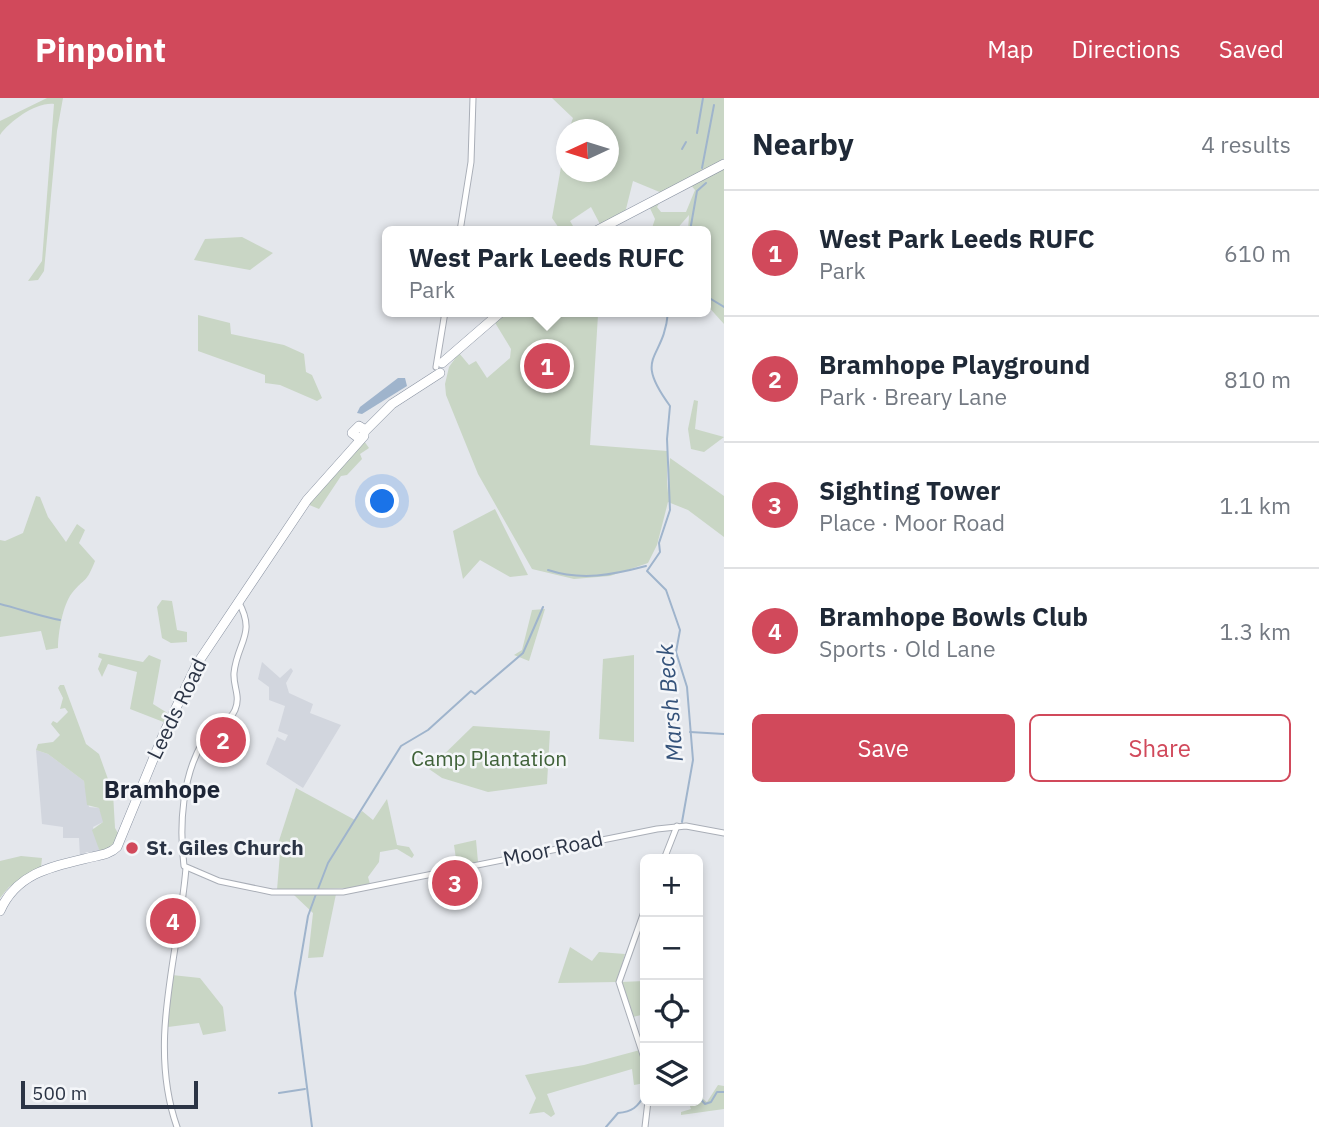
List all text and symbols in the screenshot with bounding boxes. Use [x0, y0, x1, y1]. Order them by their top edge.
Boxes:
text: Pinpoint [35, 28, 166, 71]
text: Map [987, 33, 1033, 65]
text: Directions [1071, 33, 1181, 65]
text: Saved [1219, 33, 1284, 65]
north arrow [556, 119, 619, 182]
text: Nearby [752, 124, 854, 163]
text: 4 results [1201, 129, 1291, 159]
text: West Park Leeds RUFC [819, 221, 1095, 255]
popup [382, 226, 711, 317]
text: 1 [768, 238, 782, 268]
text: 610 m [1224, 238, 1291, 268]
text: West Park Leeds RUFC [409, 240, 684, 274]
text: Park [819, 255, 866, 285]
text: Park [409, 274, 455, 304]
pin: 1 [524, 340, 570, 392]
text: Bramhope Playground [819, 347, 1090, 381]
text: 2 [768, 364, 782, 394]
text: 810 m [1224, 364, 1291, 394]
text: Park · Breary Lane [819, 381, 1007, 411]
text: Sighting Tower [819, 473, 1001, 507]
your location [365, 484, 399, 518]
text: 3 [768, 490, 782, 520]
text: 1.1 km [1220, 490, 1291, 520]
text: Place · Moor Road [819, 507, 1005, 537]
text: Bramhope Bowls Club [819, 599, 1088, 633]
text: 4 [768, 616, 782, 646]
text: 1.3 km [1220, 616, 1291, 646]
text: Sports · Old Lane [819, 633, 996, 663]
water label: Marsh Beck [649, 642, 689, 763]
street label: Leeds Road [140, 653, 213, 764]
pin: 2 [200, 714, 246, 766]
button: Save [752, 714, 1015, 782]
button: Share [1029, 714, 1291, 782]
park label: Camp Plantation [411, 744, 567, 772]
district label: Bramhope [104, 773, 220, 805]
street label: Moor Road [500, 824, 605, 872]
place label: St. Giles Church [146, 833, 304, 861]
marker: St. Giles Church [124, 840, 140, 856]
map controls [640, 854, 703, 1106]
button: + [640, 854, 703, 917]
pin: 3 [432, 857, 478, 909]
pin: 4 [150, 895, 196, 947]
button: − [640, 917, 703, 980]
button: locate [640, 980, 703, 1043]
button: layers [640, 1043, 703, 1106]
scale bar [21, 1078, 198, 1110]
text: 500 m [32, 1081, 87, 1105]

